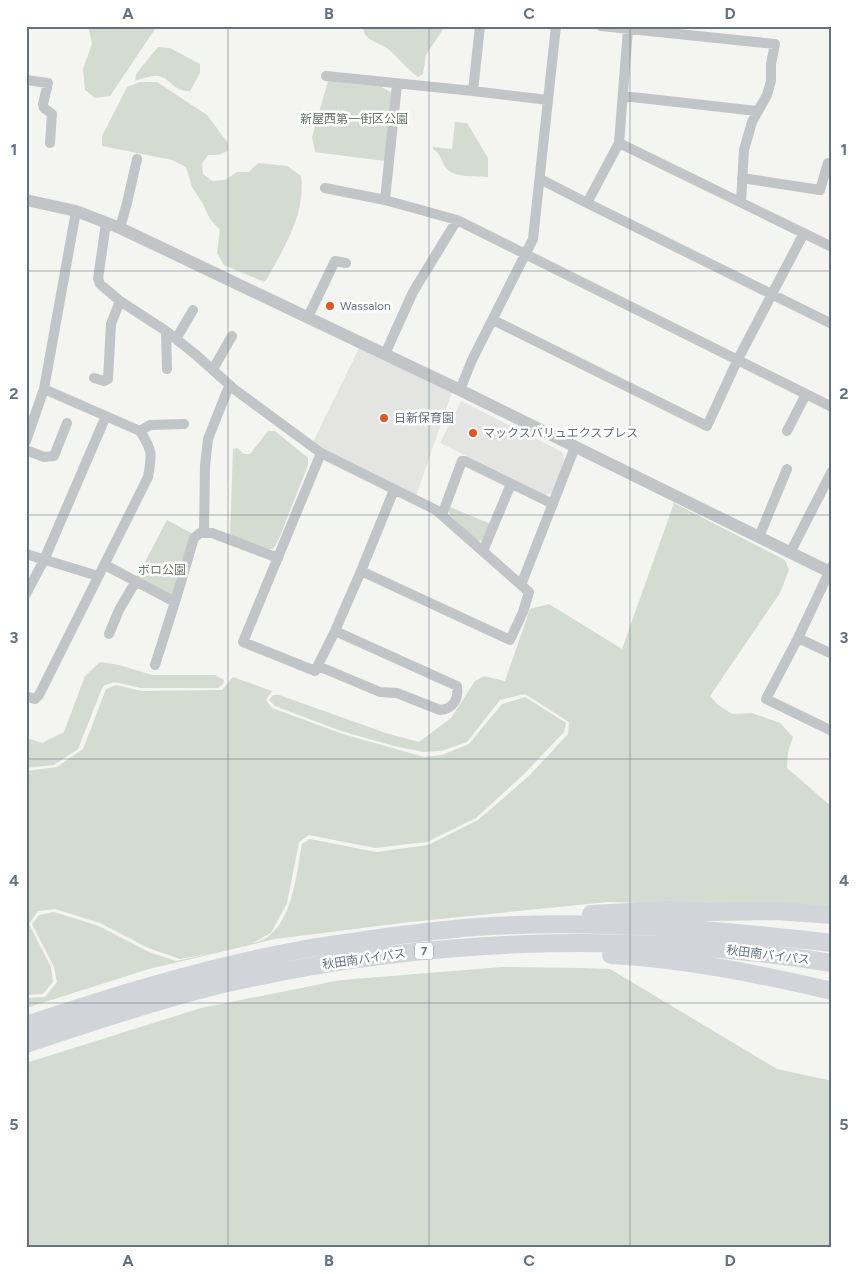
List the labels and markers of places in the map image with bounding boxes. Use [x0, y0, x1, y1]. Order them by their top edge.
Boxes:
place label: Wassalon [340, 299, 391, 313]
marker: Wassalon [324, 300, 336, 312]
place label: 日新保育園 [394, 411, 454, 425]
marker: 日新保育園 [378, 412, 390, 424]
place label: マックスバリュエクスプレス [483, 426, 638, 440]
marker: マックスバリュエクスプレス [467, 427, 479, 439]

